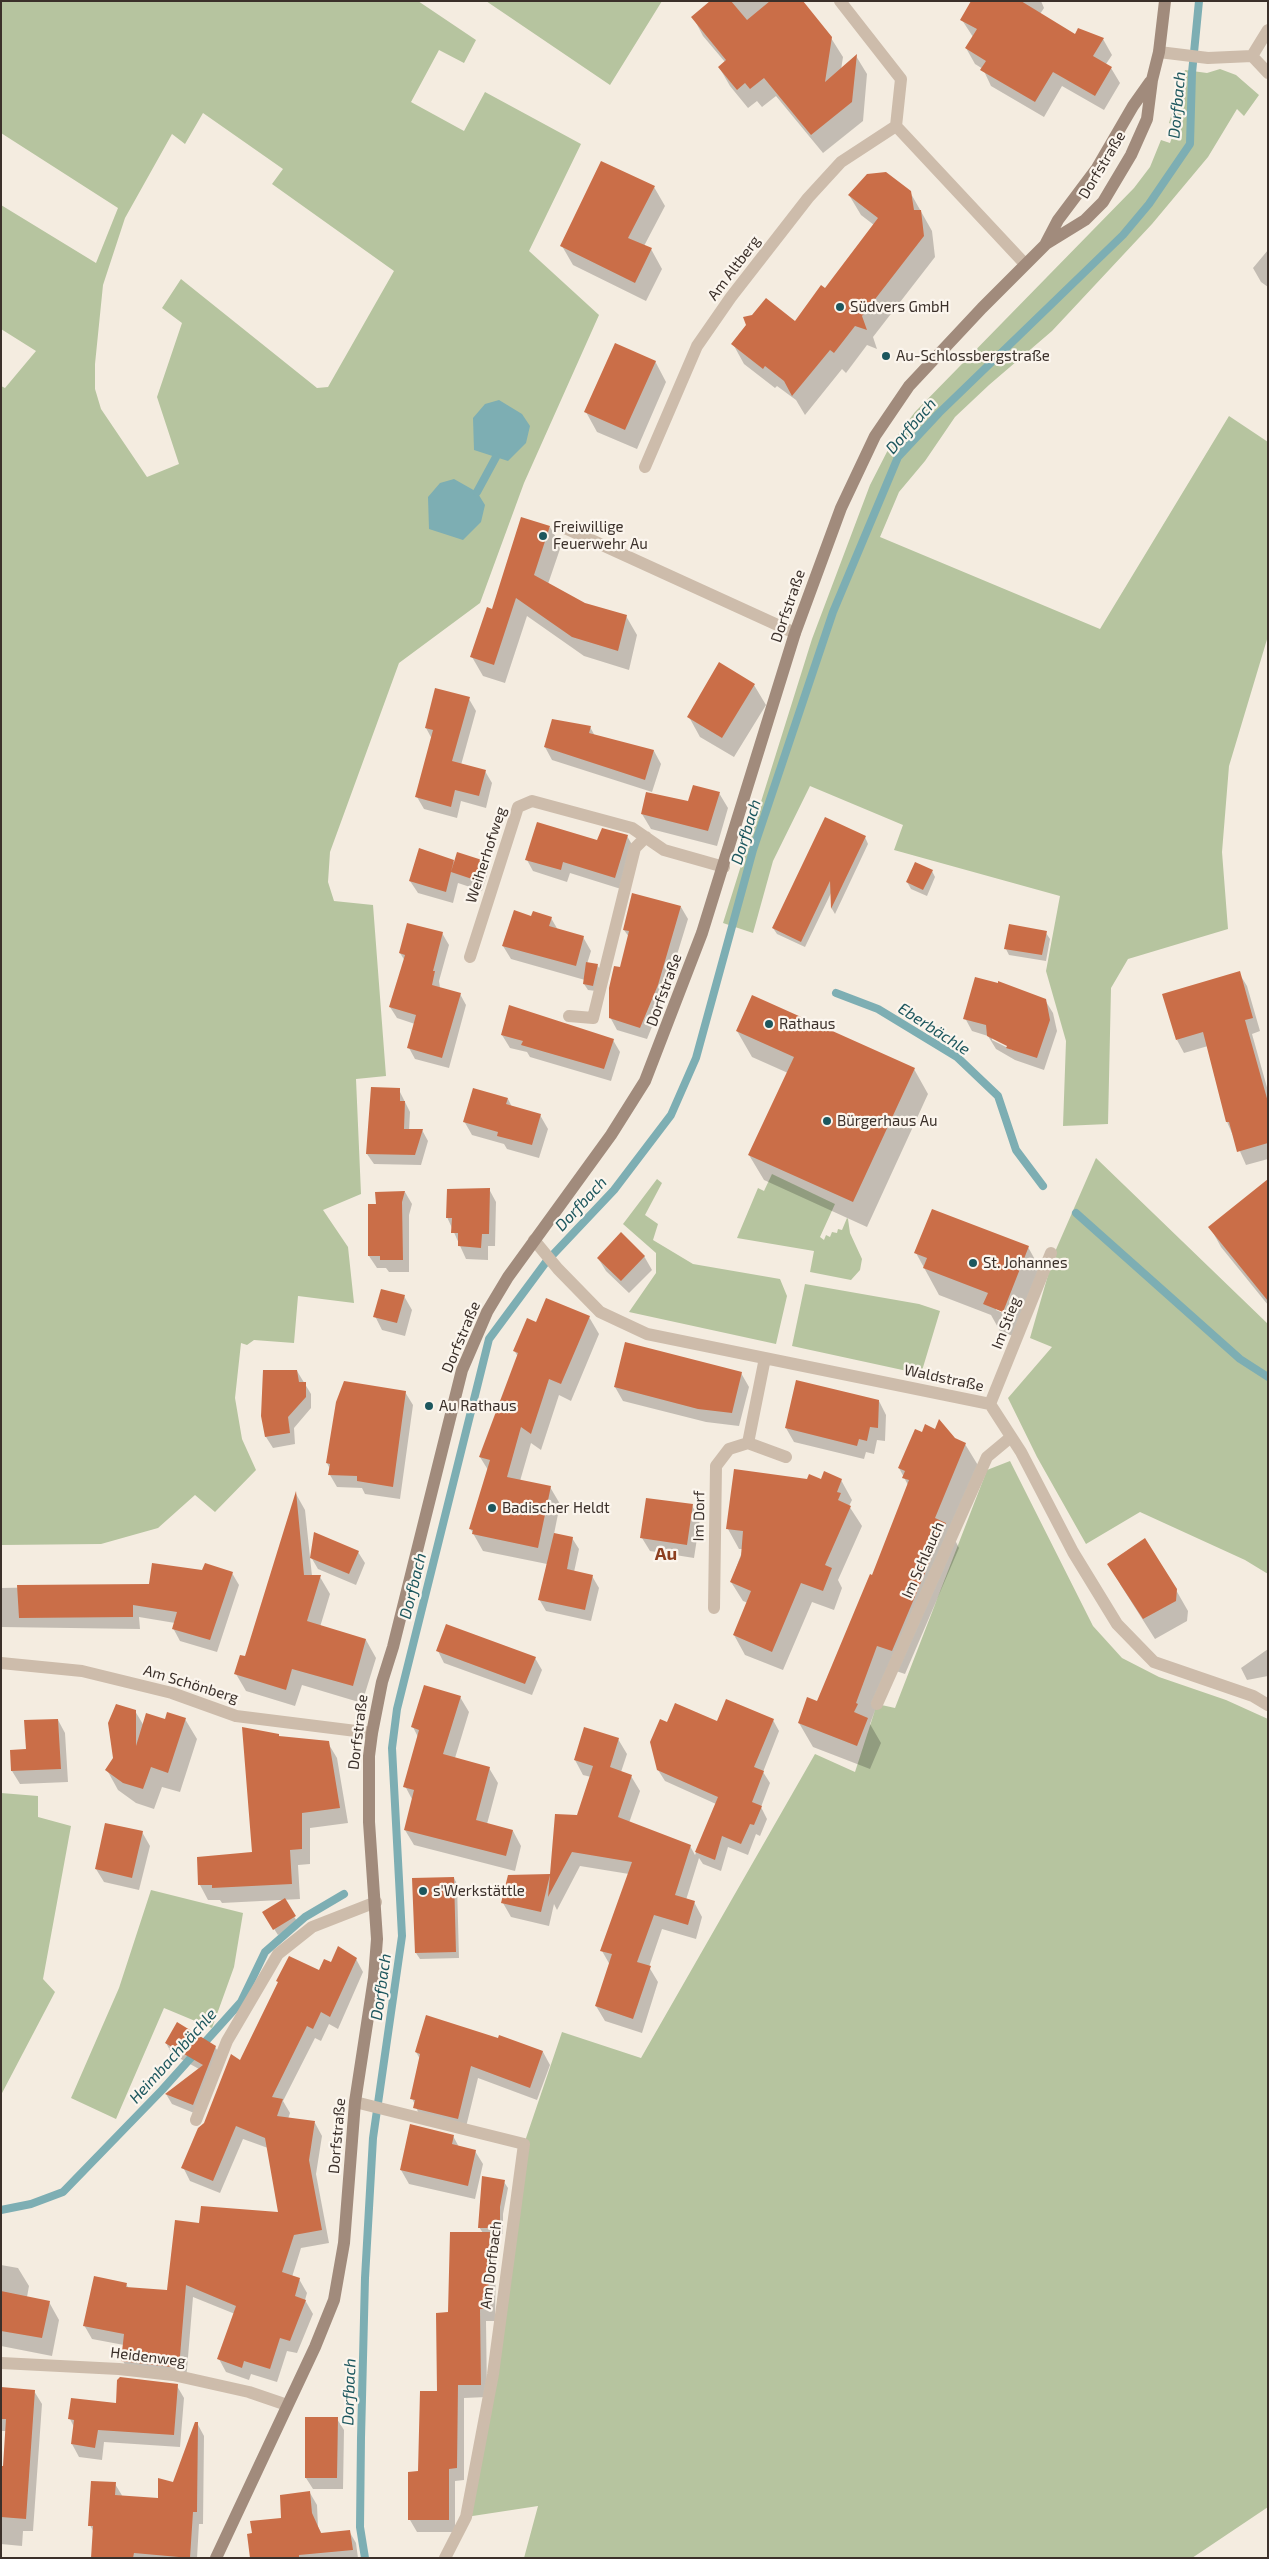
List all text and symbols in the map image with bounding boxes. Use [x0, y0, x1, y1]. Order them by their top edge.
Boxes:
water label: Dorfbach [1165, 71, 1189, 139]
street label: Dorfstraße [1075, 128, 1129, 202]
street label: Am Altberg [704, 232, 764, 304]
place label: Südvers GmbH [850, 298, 950, 316]
marker: Südvers GmbH [834, 301, 846, 313]
place label: Au-Schlossbergstraße [896, 347, 1050, 365]
marker: Au-Schlossbergstraße [880, 350, 892, 362]
water label: Dorfbach [882, 394, 940, 458]
place label: Freiwillige Feuerwehr Au [553, 518, 648, 553]
marker: Freiwillige Feuerwehr Au [537, 530, 549, 542]
street label: Dorfstraße [767, 567, 809, 645]
water label: Dorfbach [727, 797, 765, 867]
street label: Weiherhofweg [462, 805, 510, 905]
street label: Dorfstraße [643, 951, 685, 1029]
water label: Eberbächle [895, 999, 973, 1059]
place label: Rathaus [779, 1015, 835, 1033]
marker: Rathaus [763, 1018, 775, 1030]
place label: Bürgerhaus Au [837, 1112, 938, 1130]
marker: Bürgerhaus Au [821, 1115, 833, 1127]
water label: Dorfbach [551, 1173, 611, 1235]
place label: St. Johannes [983, 1254, 1067, 1272]
marker: St. Johannes [967, 1257, 979, 1269]
street label: Im Stieg [988, 1294, 1024, 1352]
street label: Dorfstraße [438, 1299, 484, 1375]
street label: Waldstraße [902, 1361, 986, 1395]
place label: Au Rathaus [439, 1397, 517, 1415]
marker: Au Rathaus [423, 1400, 435, 1412]
street label: Im Dorf [690, 1491, 708, 1541]
place label: Badischer Heldt [502, 1499, 610, 1517]
marker: Badischer Heldt [486, 1502, 498, 1514]
street label: Im Schlauch [898, 1519, 948, 1601]
district label: Au [655, 1543, 677, 1565]
water label: Dorfbach [396, 1551, 430, 1621]
street label: Am Schönberg [141, 1661, 241, 1707]
street label: Dorfstraße [344, 1693, 372, 1771]
place label: s'Werkstättle [433, 1882, 525, 1900]
marker: s'Werkstättle [417, 1885, 429, 1897]
water label: Dorfbach [367, 1952, 395, 2022]
water label: Heimbachbächle [125, 2005, 221, 2107]
street label: Dorfstraße [325, 2097, 349, 2175]
street label: Am Dorfbach [477, 2220, 505, 2310]
street label: Heidenweg [109, 2343, 187, 2371]
water label: Dorfbach [338, 2358, 360, 2426]

